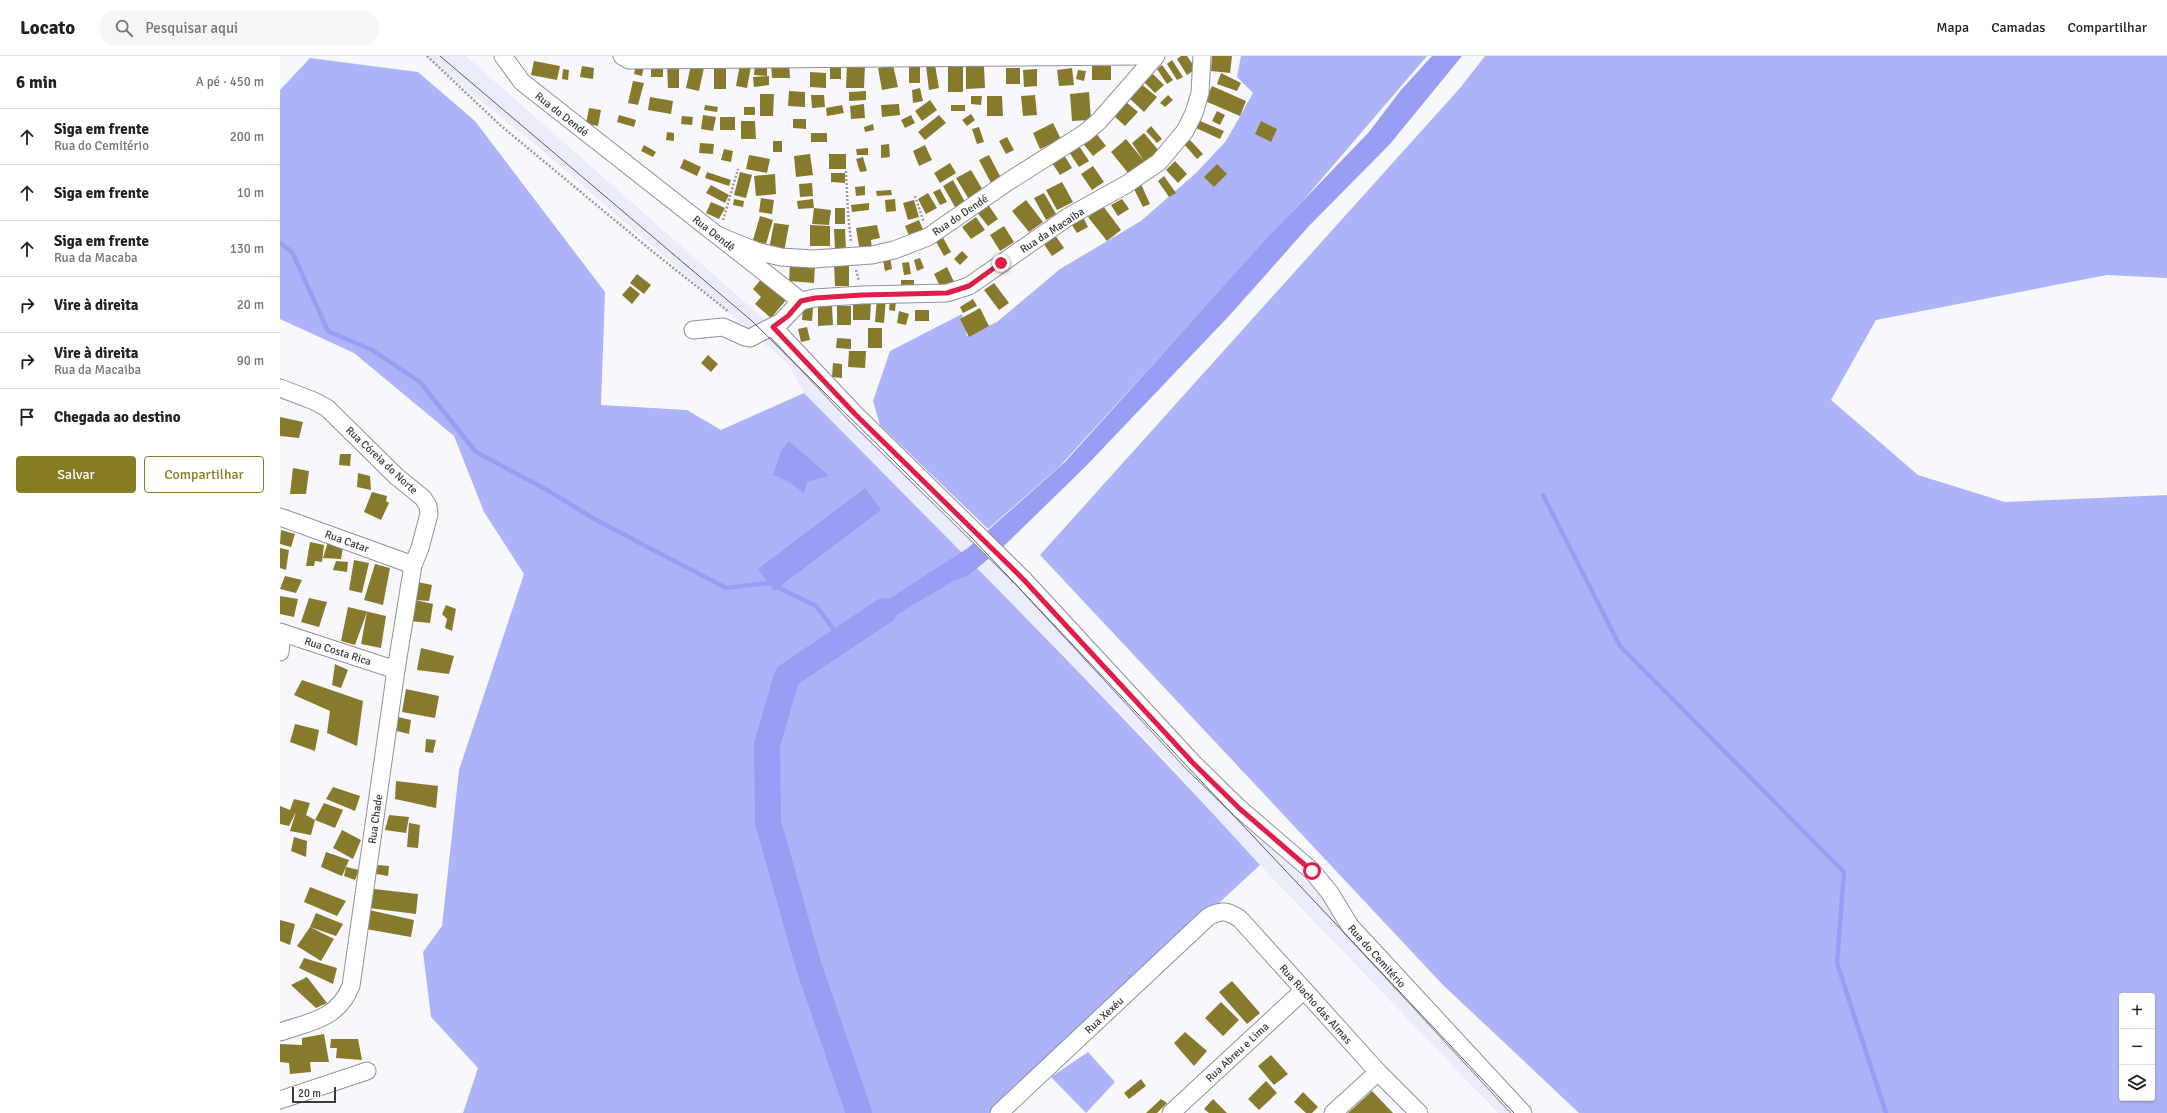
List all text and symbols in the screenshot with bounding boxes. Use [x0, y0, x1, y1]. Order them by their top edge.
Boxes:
search box [99, 10, 379, 46]
text: Locato [20, 16, 75, 40]
icon: search [113, 17, 135, 39]
text: Pesquisar aqui [145, 19, 238, 37]
text: Mapa [1936, 19, 1969, 36]
text: Camadas [1991, 19, 2045, 36]
text: Compartilhar [2067, 19, 2147, 36]
text: 6 min [16, 72, 57, 93]
text: A pé · 450 m [196, 74, 264, 90]
street label: Rua do Dendé [532, 89, 591, 139]
text: Siga em frente [54, 120, 149, 138]
icon: ahead [16, 126, 38, 148]
text: 200 m [230, 129, 264, 145]
text: Rua do Cemitério [54, 138, 149, 154]
icon: ahead [16, 182, 38, 204]
text: Siga em frente [54, 184, 149, 202]
text: 10 m [237, 185, 264, 201]
street label: Rua do Dendé [930, 192, 991, 239]
street label: Rua da Macaiba [1018, 205, 1087, 256]
street label: Rua Dendê [690, 213, 738, 254]
text: Siga em frente [54, 232, 149, 250]
icon: ahead [16, 238, 38, 260]
text: 130 m [230, 241, 264, 257]
text: Rua da Macaba [54, 250, 138, 266]
route end [992, 254, 1010, 272]
icon: right [16, 294, 38, 316]
text: Vire à direita [54, 296, 138, 314]
text: 20 m [237, 297, 264, 313]
text: Vire à direita [54, 344, 138, 362]
icon: right [16, 350, 38, 372]
text: 90 m [237, 353, 264, 369]
text: Rua da Macaiba [54, 362, 141, 378]
icon: arrive [16, 406, 38, 428]
text: Chegada ao destino [54, 408, 181, 426]
street label: Rua Córeia do Norte [343, 424, 420, 497]
button: Salvar [16, 456, 136, 493]
button: Compartilhar [144, 456, 264, 493]
street label: Rua Catar [323, 528, 371, 555]
street label: Rua Costa Rica [303, 635, 373, 669]
street label: Rua Chade [366, 793, 385, 845]
route start [1303, 862, 1321, 880]
street label: Rua do Cemitério [1345, 922, 1409, 991]
street label: Rua Riacho das Almas [1277, 962, 1355, 1047]
map controls [2119, 993, 2155, 1101]
button: + [2119, 993, 2155, 1029]
street label: Rua Xexéu [1082, 994, 1127, 1037]
street label: Rua Abreu e Lima [1203, 1020, 1272, 1085]
button: − [2119, 1029, 2155, 1065]
button: layers [2119, 1065, 2155, 1101]
scale bar [292, 1085, 336, 1104]
text: 20 m [298, 1087, 321, 1100]

